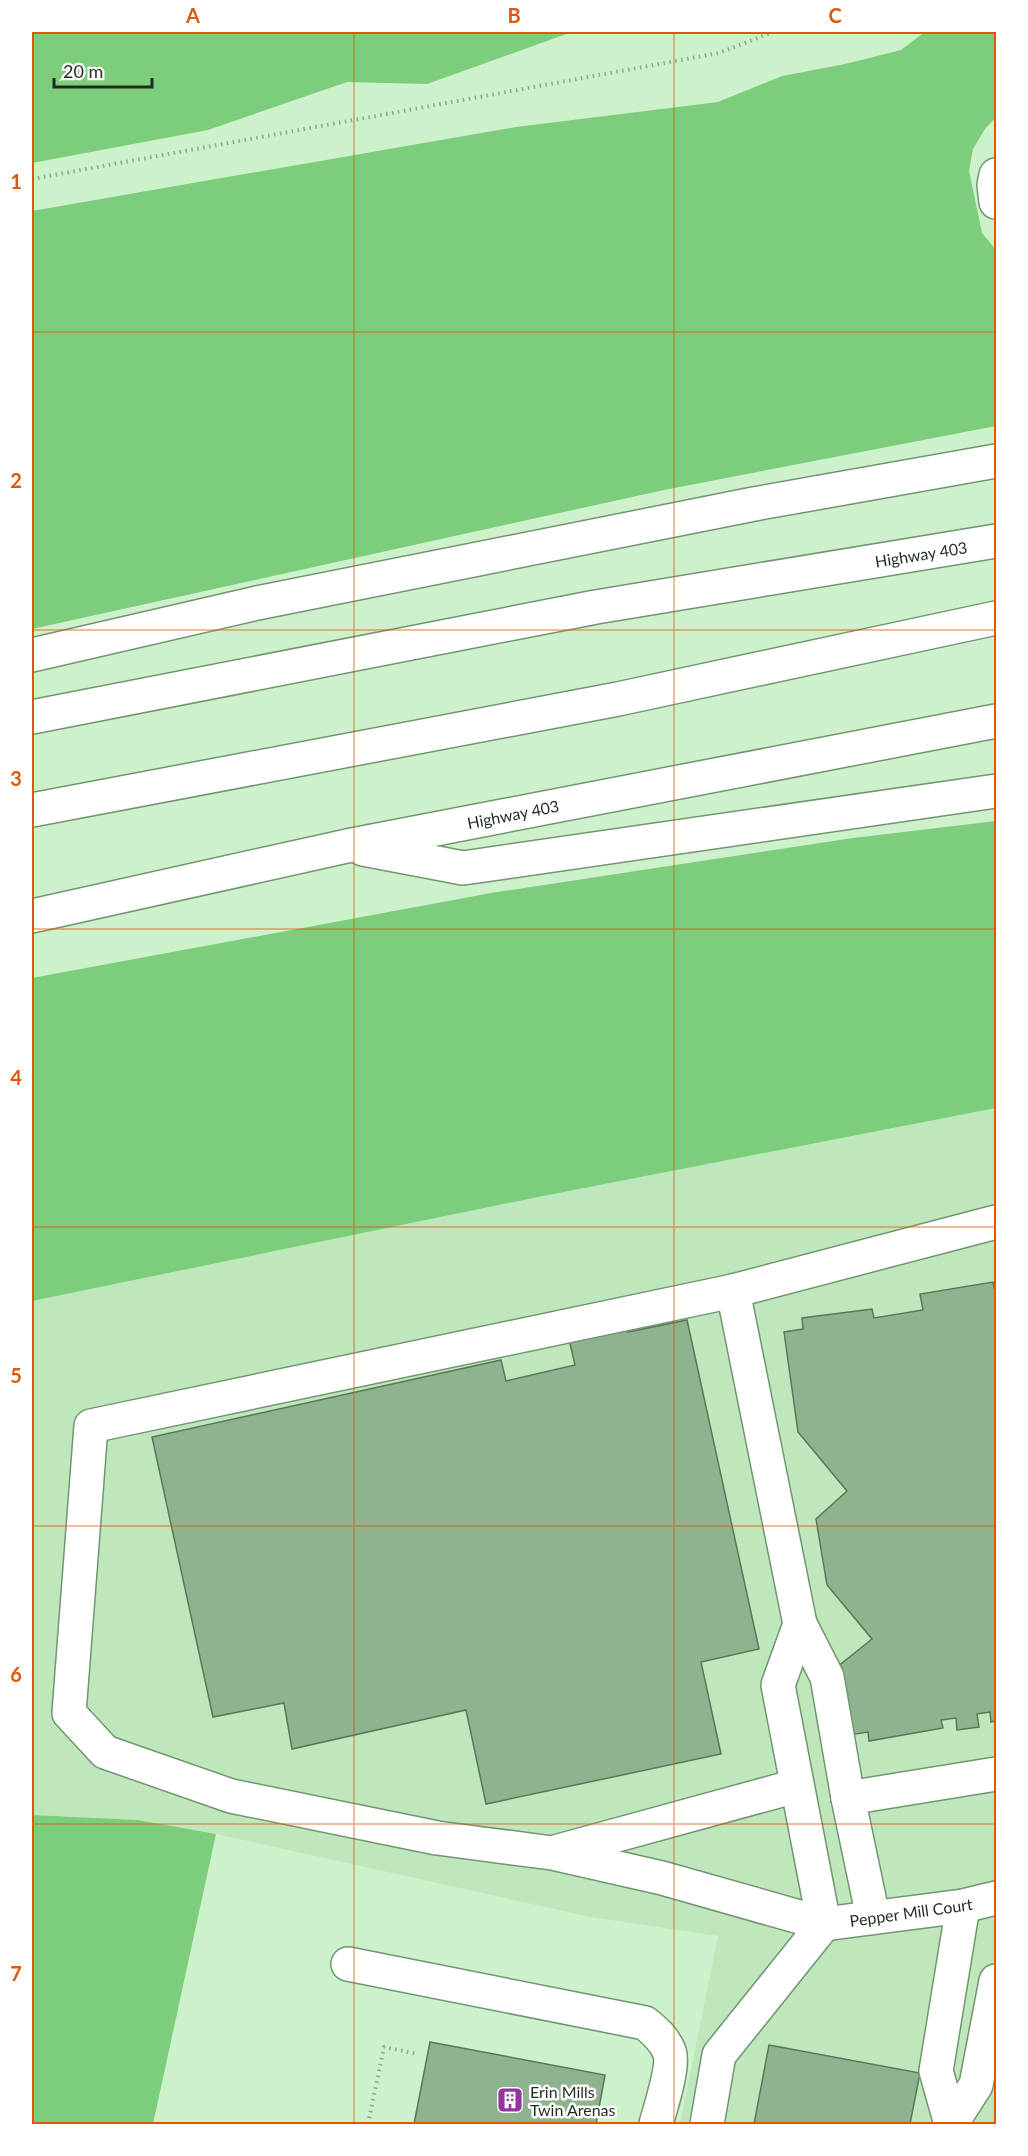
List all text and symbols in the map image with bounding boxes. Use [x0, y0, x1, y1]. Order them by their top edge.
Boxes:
text: A [185, 3, 200, 27]
text: B [507, 3, 521, 27]
text: C [828, 3, 842, 27]
scale bar [54, 51, 152, 89]
text: 20 m [63, 60, 103, 82]
text: 1 [10, 169, 22, 193]
text: 2 [10, 468, 22, 492]
street label: Highway 403 [874, 537, 968, 571]
text: 3 [10, 766, 22, 790]
street label: Highway 403 [465, 796, 561, 832]
text: 4 [10, 1065, 22, 1089]
text: 5 [10, 1363, 22, 1387]
text: 6 [10, 1662, 22, 1686]
street label: Pepper Mill Court [848, 1894, 974, 1930]
text: 7 [10, 1961, 22, 1985]
place label: Erin Mills Twin Arenas [530, 2082, 616, 2119]
building icon: Erin Mills Twin Arenas [495, 2085, 525, 2115]

